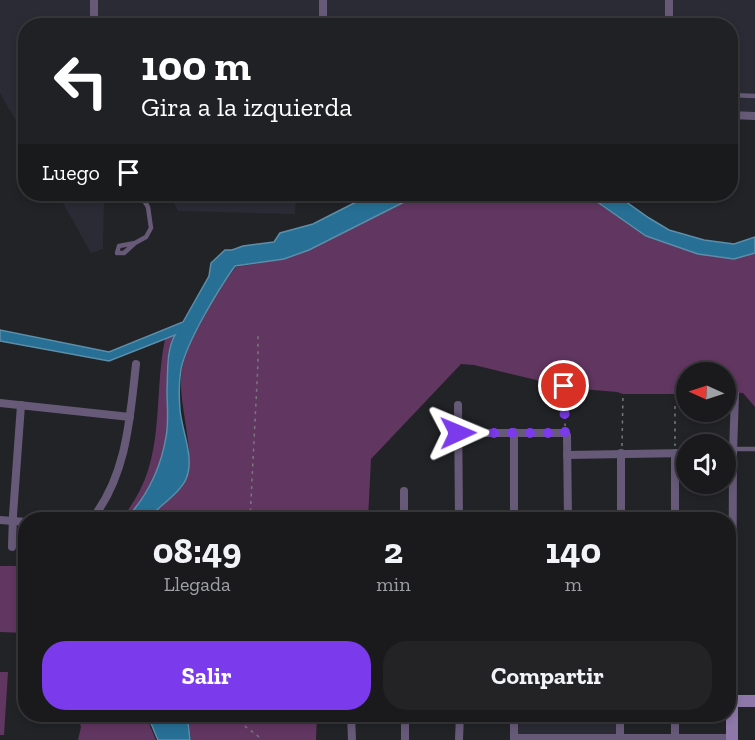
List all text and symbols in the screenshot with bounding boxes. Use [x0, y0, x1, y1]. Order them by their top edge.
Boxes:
text: 100 m [141, 40, 251, 91]
icon: left [42, 42, 120, 120]
text: Gira a la izquierda [141, 91, 352, 123]
icon: arrive [112, 156, 145, 189]
text: Luego [42, 159, 100, 186]
pin [538, 360, 589, 411]
north arrow [676, 362, 736, 422]
map controls [676, 362, 736, 494]
icon: arrive [547, 369, 580, 402]
position arrow [426, 401, 490, 465]
button: sound [676, 434, 736, 494]
text: 08:49 [153, 529, 242, 572]
text: 2 [384, 529, 403, 572]
text: 140 [545, 529, 601, 572]
text: Llegada [164, 572, 231, 596]
text: min [376, 572, 411, 596]
text: m [565, 572, 582, 596]
button: Salir [42, 641, 371, 710]
button: Compartir [383, 641, 712, 710]

